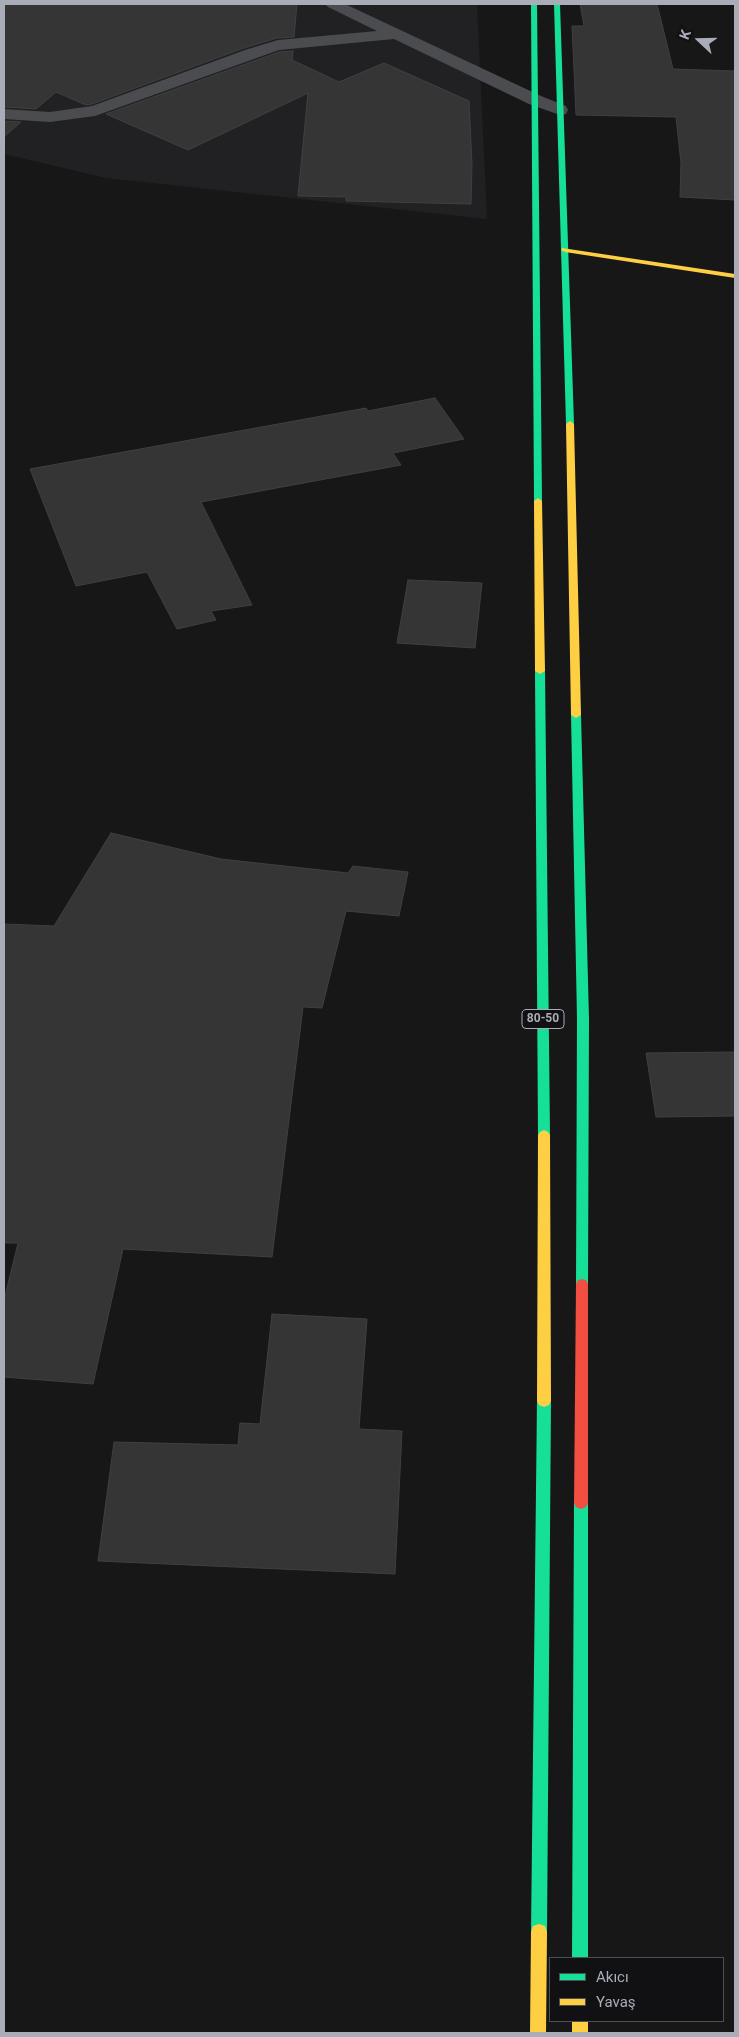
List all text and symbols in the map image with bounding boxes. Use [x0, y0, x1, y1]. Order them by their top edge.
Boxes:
north arrow [674, 15, 724, 65]
text: K [676, 28, 694, 42]
road number: 80-50 [522, 1010, 564, 1028]
legend [549, 1957, 724, 2022]
text: Akıcı [596, 1968, 629, 1986]
text: Yavaş [596, 1993, 636, 2011]

